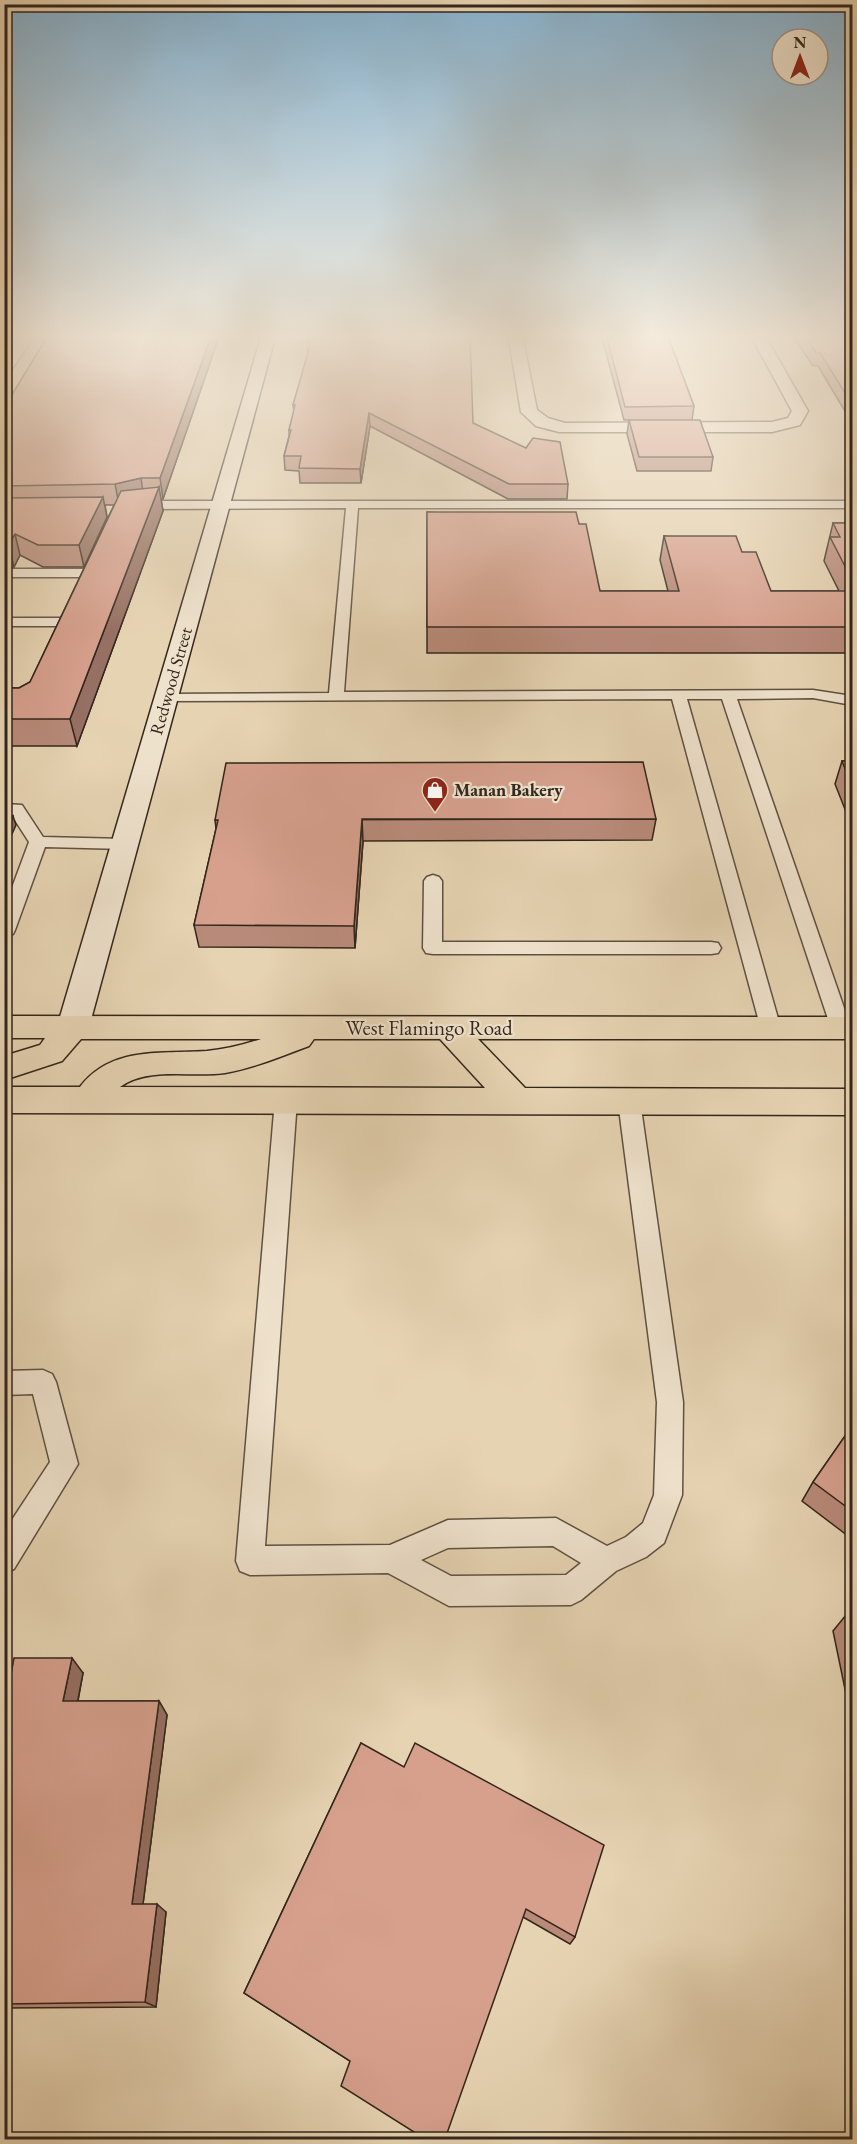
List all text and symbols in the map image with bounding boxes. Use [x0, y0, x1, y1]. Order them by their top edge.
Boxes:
north arrow [770, 27, 830, 87]
text: N [794, 32, 807, 53]
street label: Redwood Street [144, 624, 197, 737]
shop icon: Manan Bakery [420, 775, 450, 813]
place label: Manan Bakery [454, 778, 563, 801]
street label: West Flamingo Road [345, 1014, 513, 1041]

